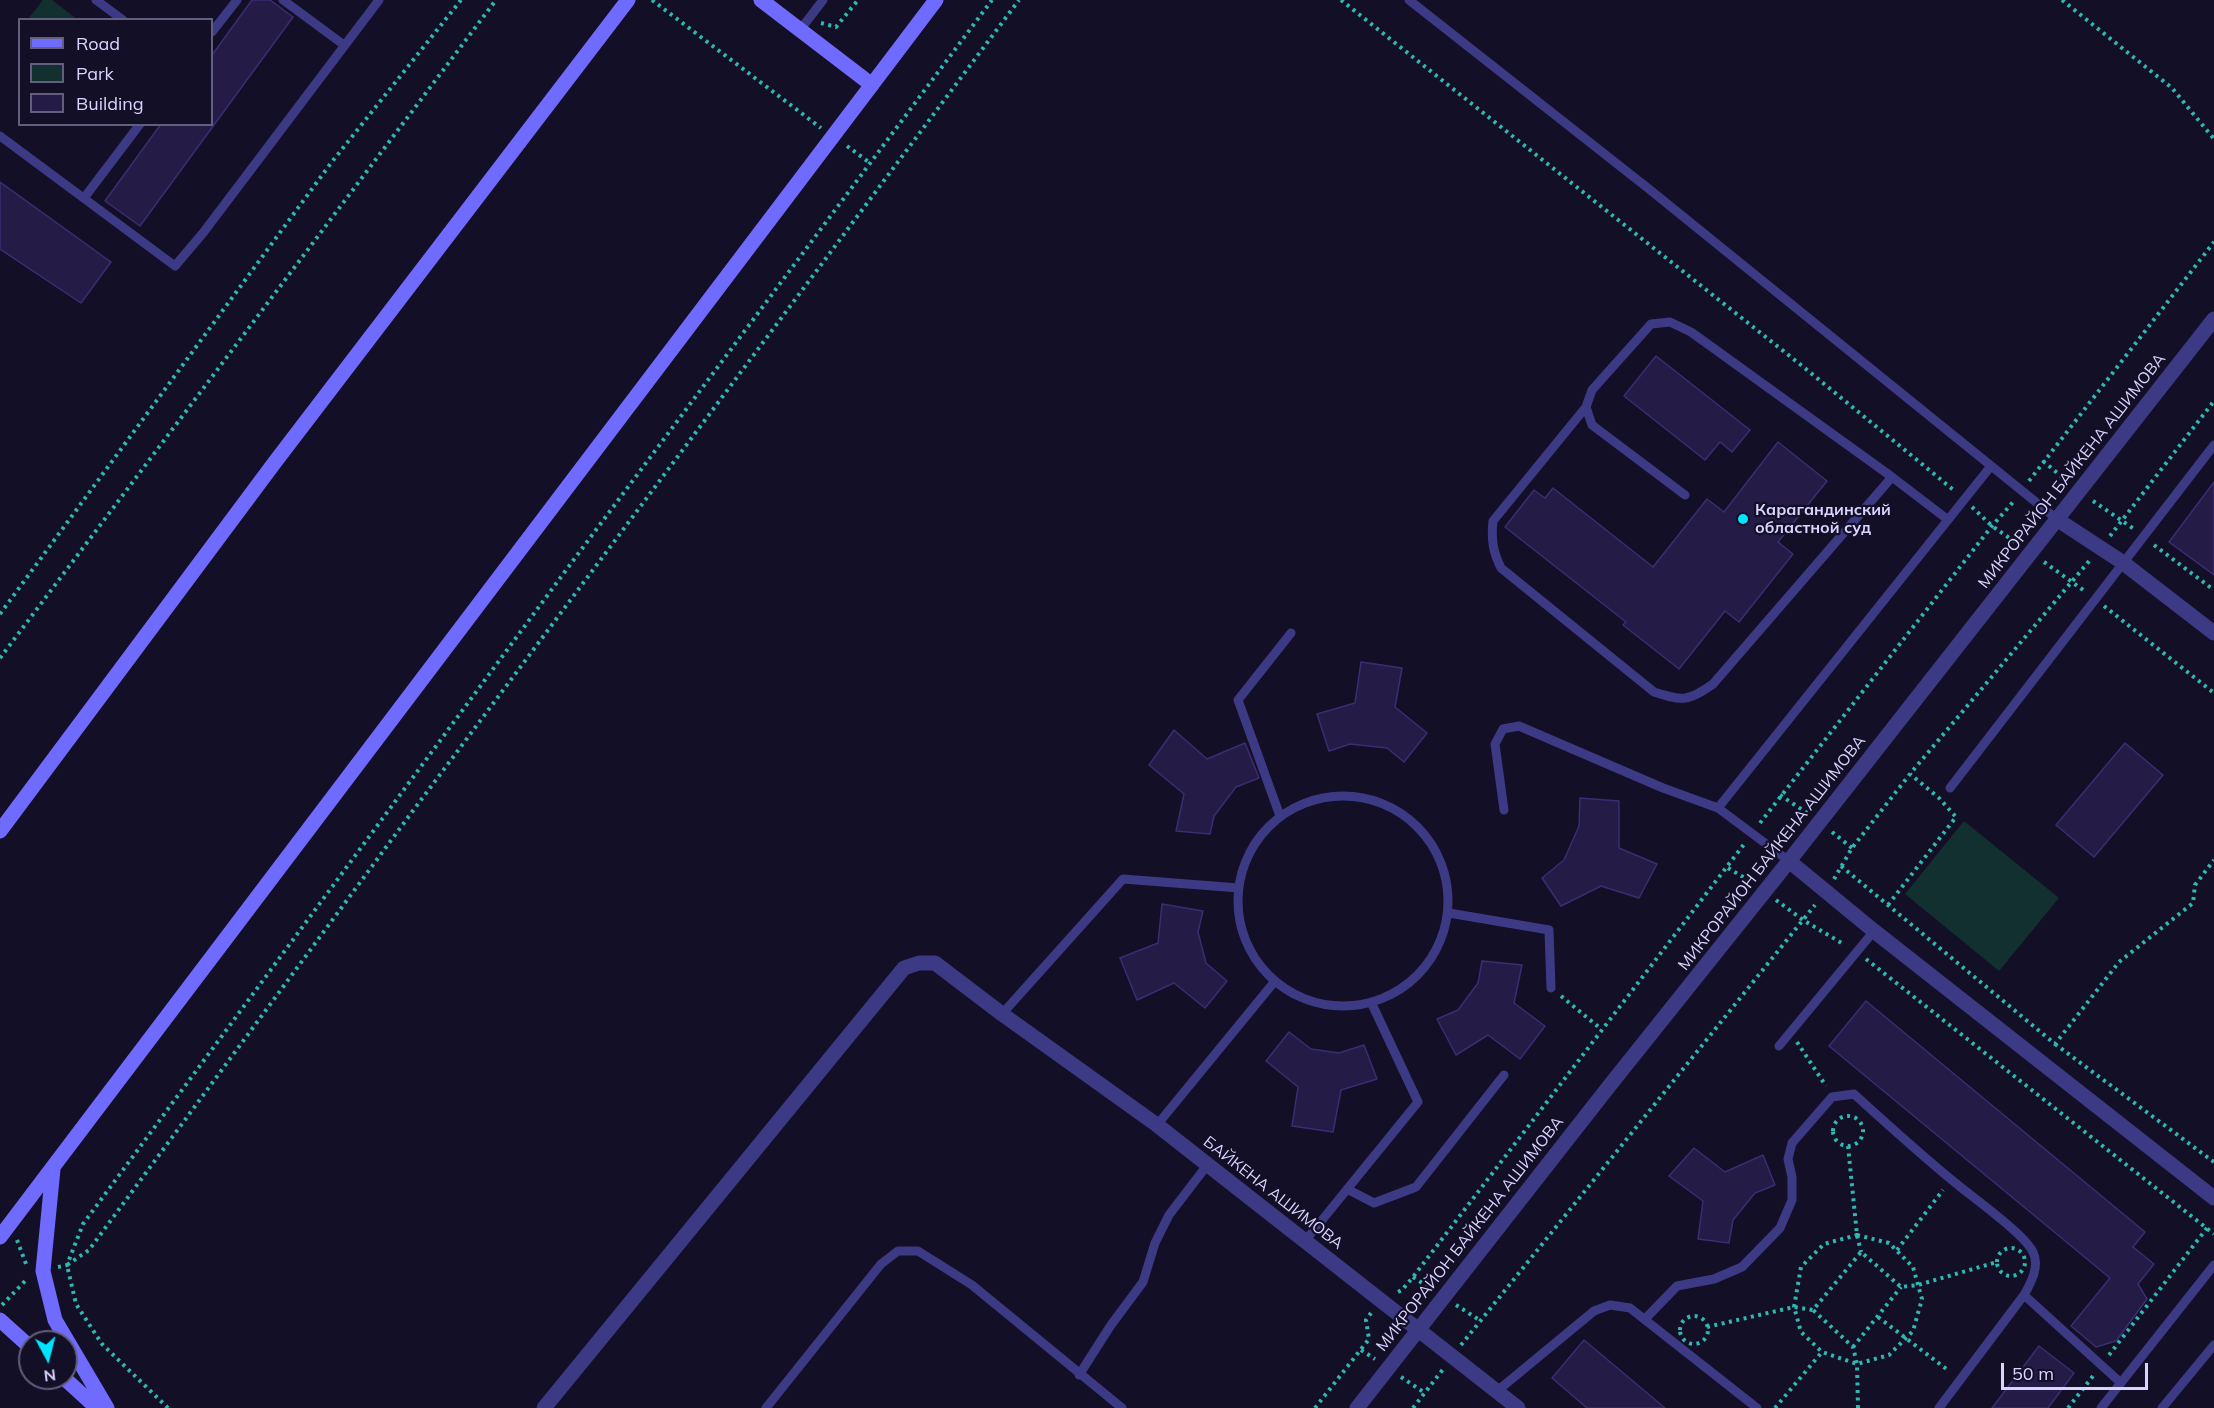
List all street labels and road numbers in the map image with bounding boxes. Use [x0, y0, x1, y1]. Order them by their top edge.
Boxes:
street label: МИКРОРАЙОН БАЙКЕНА АШИМОВА [1974, 350, 2170, 592]
street label: МИКРОРАЙОН БАЙКЕНА АШИМОВА [1674, 732, 1870, 974]
street label: МИКРОРАЙОН БАЙКЕНА АШИМОВА [1372, 1113, 1568, 1355]
street label: БАЙКЕНА АШИМОВА [1199, 1132, 1347, 1254]

